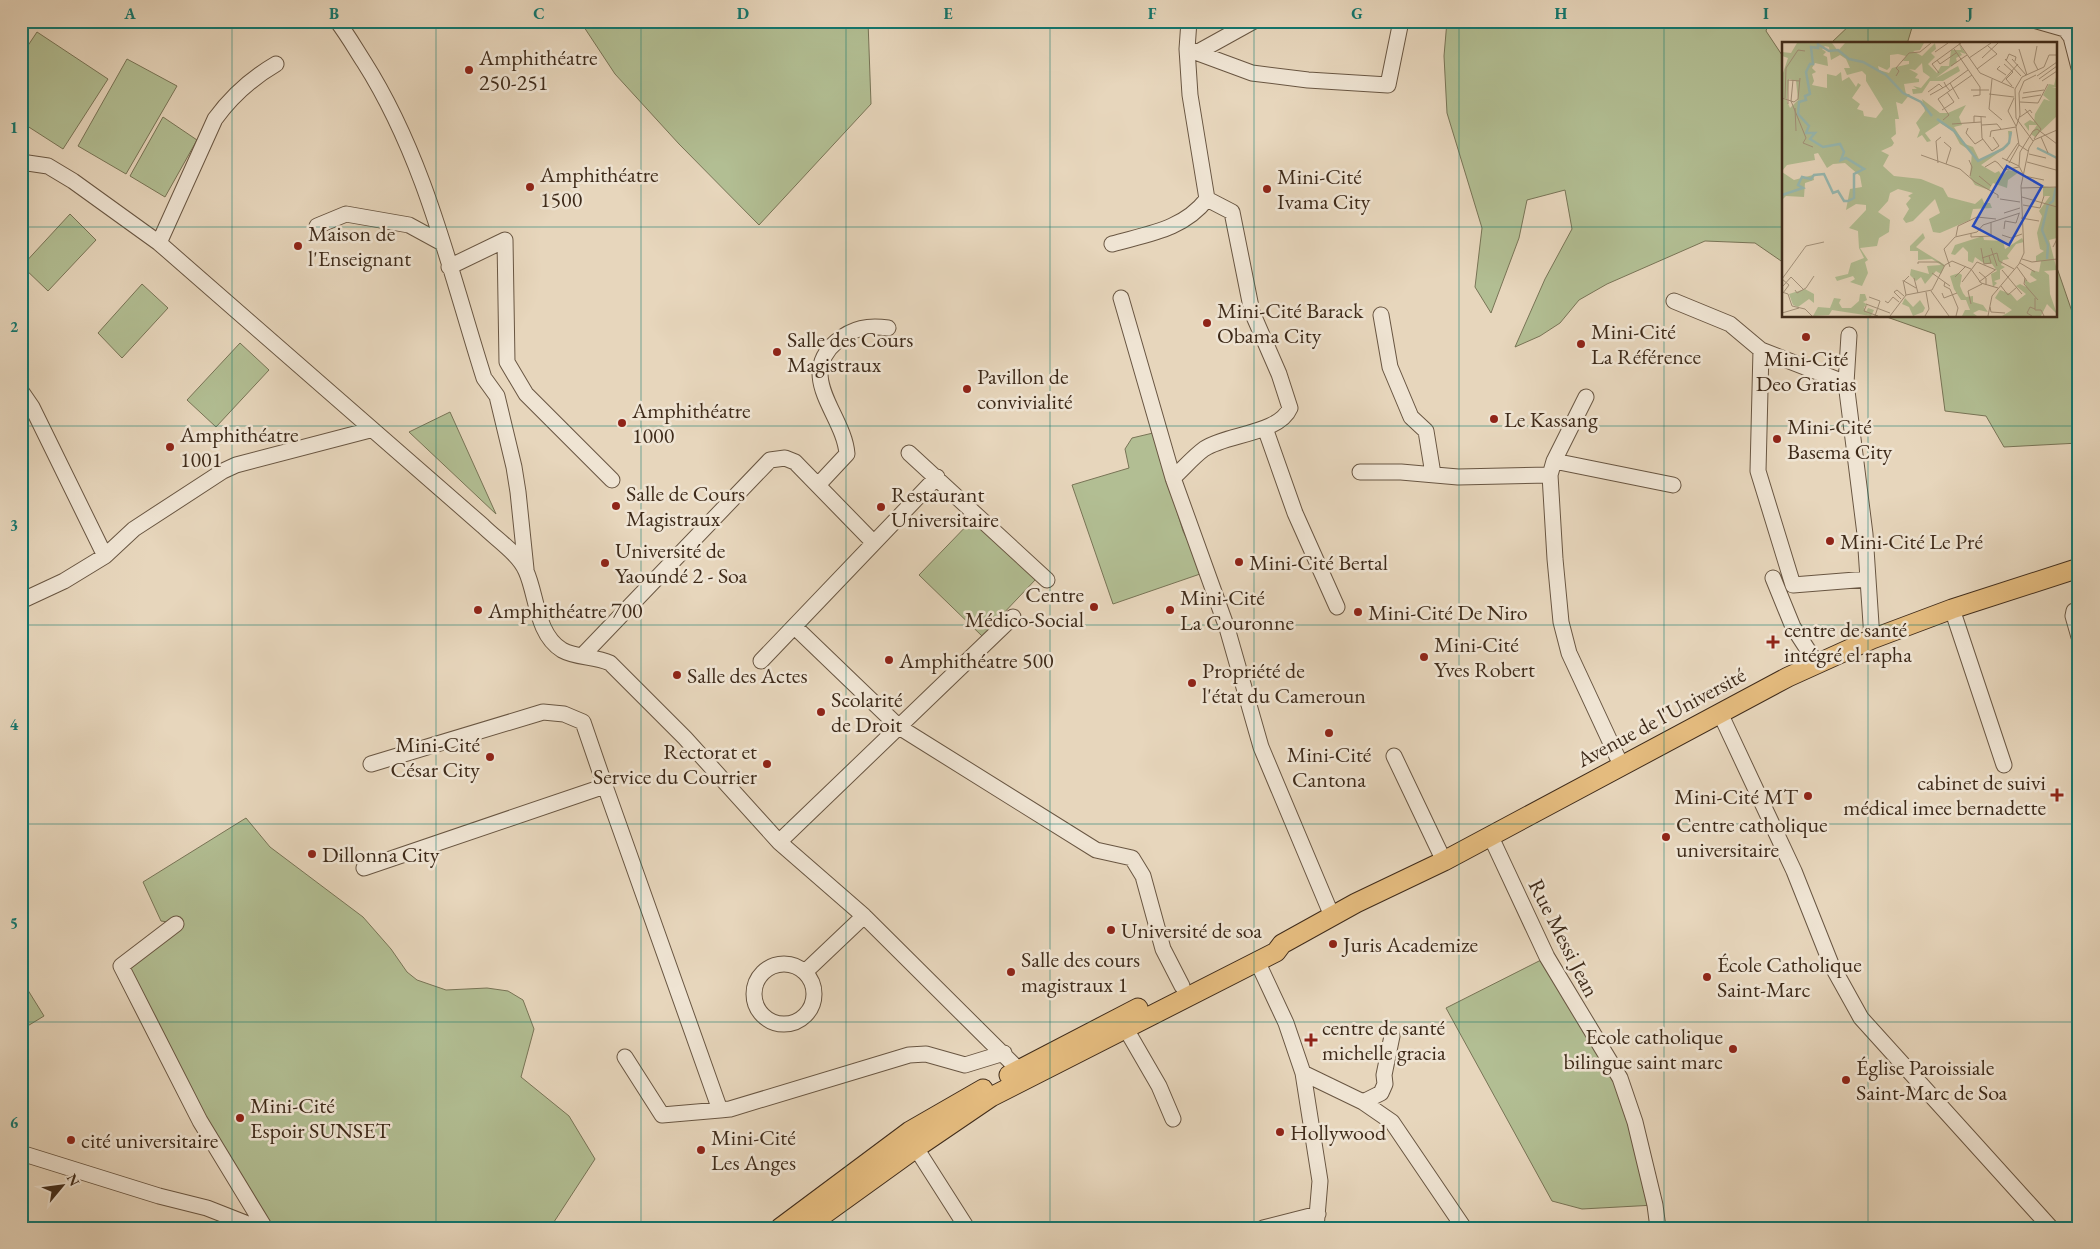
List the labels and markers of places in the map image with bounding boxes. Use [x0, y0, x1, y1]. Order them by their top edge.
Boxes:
place label: Amphithéatre 250-251 [478, 43, 598, 97]
marker: Amphithéatre 250-251 [463, 64, 475, 76]
place label: Amphithéatre 1500 [539, 160, 659, 214]
place label: Mini-Cité Ivama City [1277, 162, 1371, 216]
marker: Amphithéatre 1500 [524, 181, 536, 193]
marker: Mini-Cité Ivama City [1261, 183, 1273, 195]
place label: Maison de l'Enseignant [308, 219, 411, 273]
marker: Maison de l'Enseignant [292, 240, 304, 252]
place label: Mini-Cité Barack Obama City [1217, 296, 1364, 350]
marker: Mini-Cité Barack Obama City [1201, 317, 1213, 329]
place label: Mini-Cité La Référence [1591, 317, 1701, 371]
place label: Salle des Cours Magistraux [787, 325, 913, 379]
marker: Mini-Cité Deo Gratias [1800, 331, 1812, 343]
marker: Mini-Cité La Référence [1575, 338, 1587, 350]
place label: Mini-Cité Deo Gratias [1756, 344, 1856, 398]
marker: Salle des Cours Magistraux [771, 346, 783, 358]
place label: Pavillon de convivialité [977, 362, 1073, 416]
marker: Pavillon de convivialité [961, 383, 973, 395]
place label: Amphithéatre 1000 [631, 396, 751, 450]
place label: Le Kassang [1504, 405, 1598, 434]
place label: Mini-Cité Basema City [1787, 412, 1893, 466]
marker: Le Kassang [1488, 413, 1500, 425]
marker: Amphithéatre 1000 [616, 417, 628, 429]
place label: Amphithéatre 1001 [179, 420, 299, 474]
marker: Mini-Cité Basema City [1771, 433, 1783, 445]
marker: Amphithéatre 1001 [164, 441, 176, 453]
place label: Salle de Cours Magistraux [626, 479, 745, 533]
place label: Restaurant Universitaire [891, 480, 999, 534]
marker: Salle de Cours Magistraux [610, 500, 622, 512]
marker: Restaurant Universitaire [875, 501, 887, 513]
place label: Mini-Cité Le Pré [1840, 527, 1983, 556]
marker: Mini-Cité Le Pré [1824, 535, 1836, 547]
place label: Université de Yaoundé 2 - Soa [615, 536, 748, 590]
place label: Mini-Cité Bertal [1249, 548, 1388, 577]
marker: Mini-Cité Bertal [1233, 556, 1245, 568]
marker: Université de Yaoundé 2 - Soa [599, 557, 611, 569]
place label: Centre Médico-Social [965, 580, 1084, 634]
place label: Mini-Cité La Couronne [1180, 583, 1295, 637]
place label: Amphithéatre 700 [487, 596, 643, 625]
place label: Mini-Cité De Niro [1368, 598, 1528, 627]
marker: Centre Médico-Social [1088, 601, 1100, 613]
marker: Amphithéatre 700 [472, 604, 484, 616]
marker: Mini-Cité La Couronne [1164, 604, 1176, 616]
marker: Mini-Cité De Niro [1352, 606, 1364, 618]
place label: centre de santé intégré el rapha [1784, 615, 1912, 669]
place label: Mini-Cité Yves Robert [1434, 630, 1535, 684]
marker: centre de santé intégré el rapha [1766, 635, 1780, 649]
place label: Amphithéatre 500 [898, 646, 1054, 675]
marker: Mini-Cité Yves Robert [1418, 651, 1430, 663]
marker: Amphithéatre 500 [883, 654, 895, 666]
place label: Propriété de l'état du Cameroun [1202, 656, 1366, 710]
place label: Salle des Actes [687, 661, 808, 690]
marker: Salle des Actes [671, 669, 683, 681]
marker: Propriété de l'état du Cameroun [1186, 677, 1198, 689]
place label: Scolarité de Droit [831, 685, 903, 739]
marker: Scolarité de Droit [815, 706, 827, 718]
marker: Mini-Cité Cantona [1323, 727, 1335, 739]
place label: Mini-Cité César City [391, 730, 480, 784]
place label: Rectorat et Service du Courrier [593, 737, 758, 791]
place label: Mini-Cité Cantona [1287, 740, 1372, 794]
marker: Mini-Cité César City [484, 751, 496, 763]
marker: Rectorat et Service du Courrier [761, 758, 773, 770]
place label: cabinet de suivi médical imee bernadette [1843, 768, 2046, 822]
place label: Mini-Cité MT [1674, 782, 1798, 811]
marker: cabinet de suivi médical imee bernadette [2050, 788, 2064, 802]
marker: Mini-Cité MT [1802, 790, 1814, 802]
place label: Centre catholique universitaire [1676, 810, 1828, 864]
marker: Centre catholique universitaire [1660, 831, 1672, 843]
place label: Dillonna City [322, 840, 440, 869]
marker: Dillonna City [306, 848, 318, 860]
place label: Université de soa [1121, 916, 1262, 945]
marker: Université de soa [1105, 924, 1117, 936]
place label: Juris Academize [1341, 930, 1478, 959]
marker: Juris Academize [1327, 938, 1339, 950]
place label: Salle des cours magistraux 1 [1021, 945, 1140, 999]
place label: École Catholique Saint-Marc [1717, 950, 1862, 1004]
marker: Salle des cours magistraux 1 [1005, 966, 1017, 978]
marker: École Catholique Saint-Marc [1701, 971, 1713, 983]
place label: centre de santé michelle gracia [1322, 1013, 1446, 1067]
place label: Ecole catholique bilingue saint marc [1563, 1022, 1723, 1076]
marker: centre de santé michelle gracia [1304, 1033, 1318, 1047]
marker: Ecole catholique bilingue saint marc [1727, 1043, 1739, 1055]
place label: Église Paroissiale Saint-Marc de Soa [1856, 1053, 2008, 1107]
marker: Église Paroissiale Saint-Marc de Soa [1840, 1074, 1852, 1086]
place label: Mini-Cité Espoir SUNSET [250, 1091, 390, 1145]
marker: Mini-Cité Espoir SUNSET [234, 1112, 246, 1124]
place label: Hollywood [1290, 1118, 1387, 1147]
place label: Mini-Cité Les Anges [711, 1123, 796, 1177]
place label: cité universitaire [81, 1126, 219, 1155]
marker: Hollywood [1274, 1126, 1286, 1138]
marker: cité universitaire [65, 1134, 77, 1146]
marker: Mini-Cité Les Anges [695, 1144, 707, 1156]

